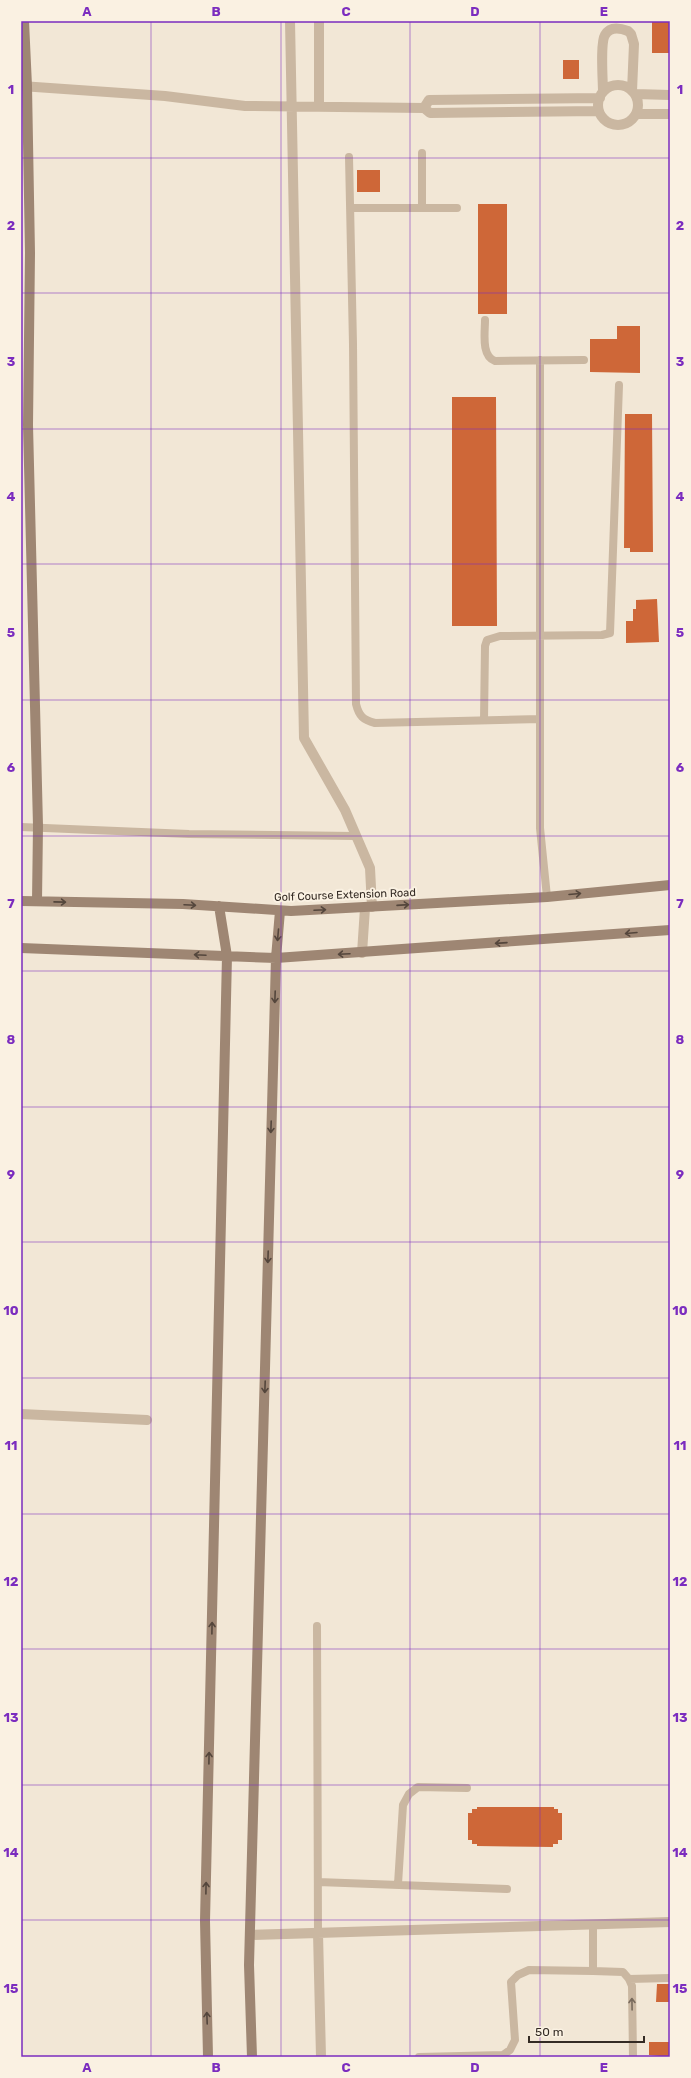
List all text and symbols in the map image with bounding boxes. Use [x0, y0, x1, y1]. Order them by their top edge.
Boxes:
text: A [82, 4, 92, 19]
text: B [211, 4, 221, 19]
text: C [341, 4, 351, 19]
text: D [470, 4, 480, 19]
text: E [600, 4, 608, 19]
text: 1 [8, 82, 14, 97]
text: 1 [677, 82, 683, 97]
text: 2 [7, 218, 15, 233]
text: 2 [676, 218, 684, 233]
text: 3 [7, 354, 16, 369]
text: 3 [676, 354, 685, 369]
text: 4 [7, 489, 16, 504]
text: 4 [676, 489, 685, 504]
text: 5 [7, 625, 15, 640]
text: 5 [676, 625, 684, 640]
text: 6 [7, 760, 16, 775]
text: 6 [676, 760, 685, 775]
street label: Golf Course Extension Road [274, 886, 416, 904]
one-way arrow [568, 891, 581, 898]
text: 7 [7, 896, 15, 911]
text: 7 [676, 896, 684, 911]
one-way arrow [53, 898, 66, 905]
one-way arrow [183, 901, 196, 908]
one-way arrow [396, 902, 409, 909]
one-way arrow [313, 906, 326, 914]
one-way arrow [274, 928, 281, 941]
one-way arrow [625, 930, 638, 937]
one-way arrow [495, 940, 508, 947]
one-way arrow [194, 951, 207, 959]
one-way arrow [338, 951, 351, 958]
one-way arrow [271, 990, 279, 1003]
text: 8 [7, 1032, 16, 1047]
text: 8 [676, 1032, 685, 1047]
one-way arrow [268, 1120, 275, 1133]
text: 9 [7, 1167, 15, 1182]
text: 9 [676, 1167, 684, 1182]
one-way arrow [264, 1250, 272, 1263]
text: 10 [3, 1303, 19, 1318]
text: 10 [672, 1303, 688, 1318]
one-way arrow [261, 1380, 268, 1393]
text: 11 [5, 1438, 17, 1453]
text: 11 [674, 1438, 686, 1453]
text: 12 [4, 1574, 18, 1589]
text: 12 [673, 1574, 687, 1589]
one-way arrow [208, 1622, 216, 1635]
text: 13 [3, 1710, 19, 1725]
text: 13 [672, 1710, 688, 1725]
one-way arrow [205, 1752, 213, 1765]
text: 14 [3, 1845, 19, 1860]
text: 14 [672, 1845, 688, 1860]
one-way arrow [202, 1882, 210, 1895]
text: 15 [4, 1981, 18, 1996]
text: 15 [673, 1981, 687, 1996]
one-way arrow [628, 1998, 636, 2011]
one-way arrow [203, 2012, 211, 2025]
scale bar [529, 2018, 644, 2044]
text: 50 m [535, 2025, 563, 2039]
text: A [82, 2060, 92, 2075]
text: B [211, 2060, 221, 2075]
text: C [341, 2060, 351, 2075]
text: D [470, 2060, 480, 2075]
text: E [600, 2060, 608, 2075]

